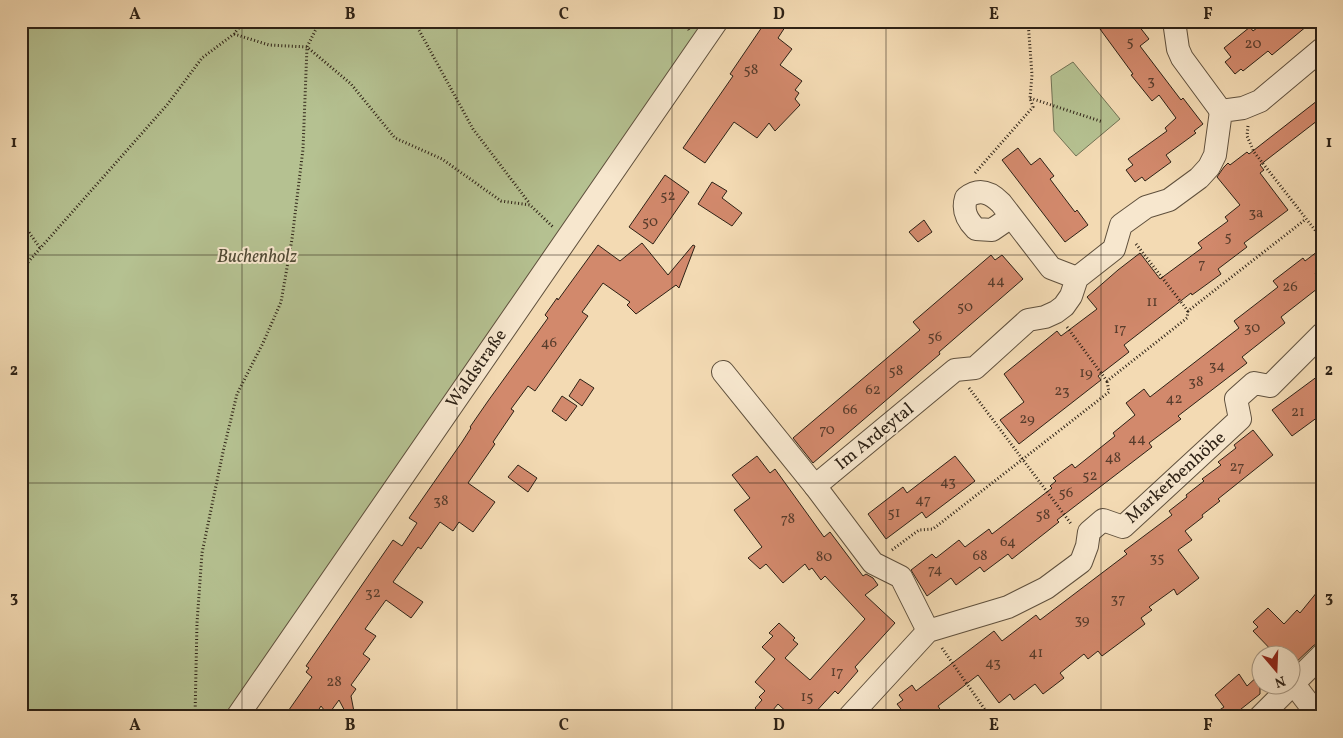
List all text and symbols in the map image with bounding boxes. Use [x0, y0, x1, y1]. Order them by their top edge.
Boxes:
text: A [129, 4, 141, 26]
text: B [345, 4, 356, 26]
text: C [559, 4, 569, 26]
text: D [773, 4, 785, 26]
text: E [989, 4, 999, 26]
text: F [1203, 4, 1213, 26]
house number: 5 [1126, 32, 1134, 53]
house number: 20 [1245, 34, 1261, 55]
house number: 58 [744, 60, 758, 81]
house number: 3 [1147, 71, 1155, 92]
text: 1 [11, 132, 17, 154]
text: 1 [1326, 132, 1332, 154]
house number: 52 [660, 186, 676, 207]
house number: 3a [1248, 203, 1264, 224]
house number: 50 [642, 212, 658, 233]
house number: 5 [1224, 227, 1232, 248]
park label: Buchenholz [217, 245, 297, 270]
house number: 7 [1198, 254, 1206, 275]
house number: 44 [987, 271, 1005, 292]
house number: 26 [1282, 277, 1298, 298]
house number: 11 [1146, 292, 1158, 313]
house number: 50 [957, 297, 973, 318]
house number: 30 [1244, 318, 1260, 339]
house number: 17 [1113, 319, 1127, 340]
street label: Waldstraße [441, 325, 513, 413]
house number: 56 [928, 327, 942, 348]
house number: 46 [541, 333, 557, 354]
house number: 34 [1209, 356, 1225, 377]
text: 2 [10, 360, 18, 382]
text: 2 [1325, 360, 1333, 382]
house number: 58 [889, 361, 903, 382]
house number: 19 [1079, 363, 1093, 384]
house number: 38 [1188, 372, 1204, 393]
house number: 62 [865, 380, 881, 401]
house number: 23 [1054, 381, 1070, 402]
house number: 42 [1165, 389, 1183, 410]
street label: Im Ardeytal [830, 397, 920, 477]
house number: 66 [842, 400, 858, 421]
house number: 21 [1291, 402, 1305, 423]
house number: 29 [1019, 409, 1035, 430]
house number: 70 [819, 420, 835, 441]
street label: Markerbenhöhe [1120, 426, 1232, 530]
house number: 44 [1128, 429, 1146, 450]
house number: 48 [1105, 448, 1121, 469]
house number: 27 [1230, 457, 1244, 478]
house number: 52 [1082, 466, 1098, 487]
house number: 43 [940, 472, 956, 493]
house number: 56 [1059, 483, 1073, 504]
house number: 47 [915, 490, 931, 511]
house number: 38 [433, 491, 449, 512]
house number: 51 [887, 503, 901, 524]
house number: 58 [1036, 505, 1050, 526]
house number: 78 [781, 509, 795, 530]
house number: 64 [1000, 532, 1016, 553]
house number: 68 [972, 546, 988, 567]
house number: 80 [816, 547, 832, 568]
house number: 35 [1150, 548, 1164, 569]
house number: 74 [928, 560, 942, 581]
house number: 32 [365, 583, 381, 604]
text: 3 [10, 587, 18, 609]
text: 3 [1325, 587, 1333, 609]
house number: 37 [1111, 589, 1125, 610]
house number: 39 [1074, 610, 1090, 631]
house number: 41 [1029, 643, 1043, 664]
north arrow [1250, 646, 1300, 696]
house number: 43 [985, 653, 1001, 674]
house number: 17 [830, 662, 844, 683]
text: N [1272, 670, 1288, 692]
house number: 28 [326, 672, 342, 693]
house number: 15 [800, 687, 814, 708]
text: A [129, 715, 141, 737]
text: B [345, 715, 356, 737]
text: C [559, 715, 569, 737]
text: D [773, 715, 785, 737]
text: E [989, 715, 999, 737]
text: F [1203, 715, 1213, 737]

